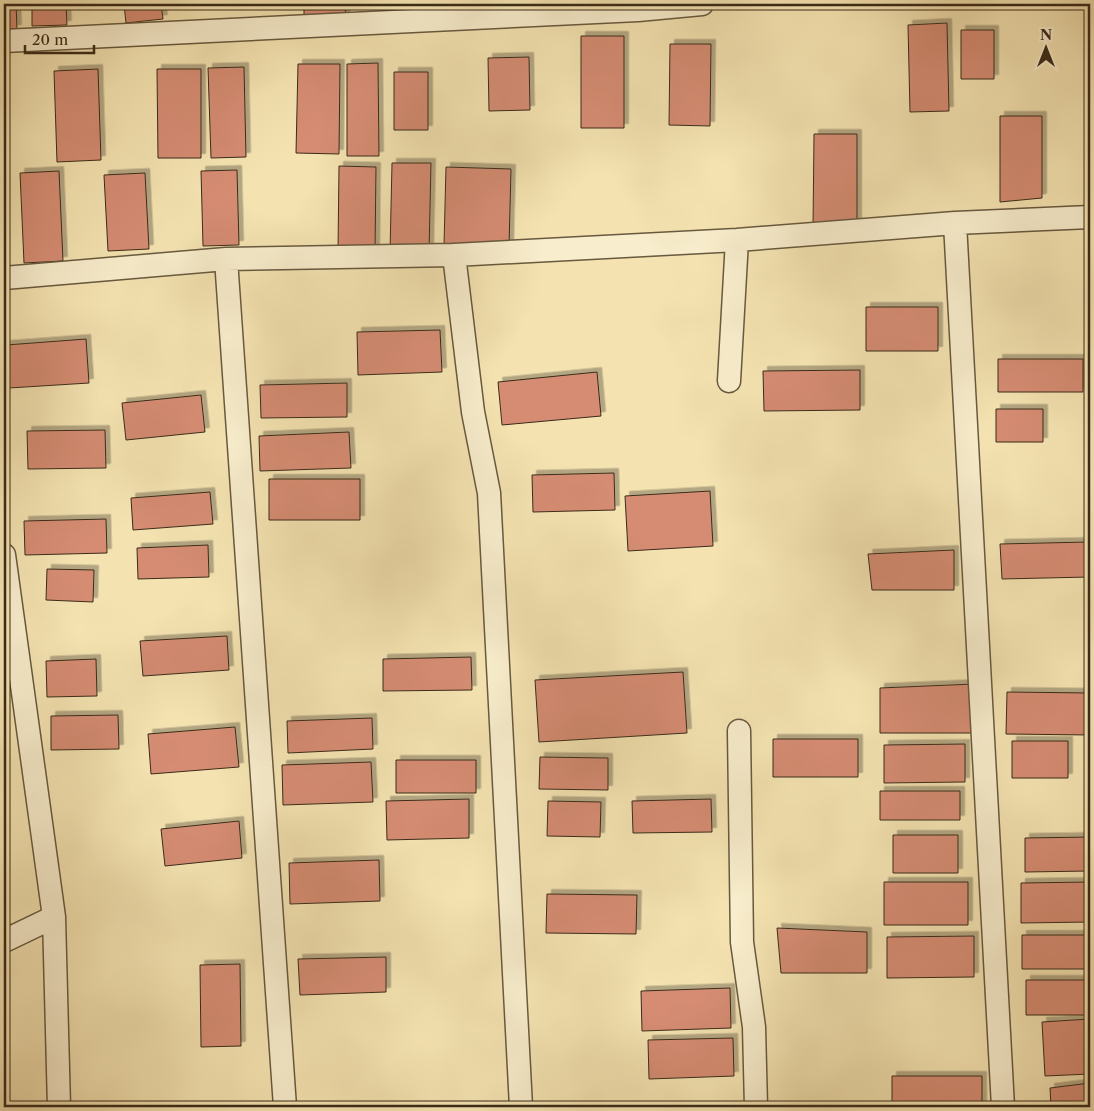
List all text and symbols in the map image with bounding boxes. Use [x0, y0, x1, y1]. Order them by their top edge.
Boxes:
scale bar [25, 22, 94, 54]
north arrow [1022, 22, 1072, 72]
text: N [1040, 26, 1052, 44]
text: 20 m [32, 30, 68, 49]

